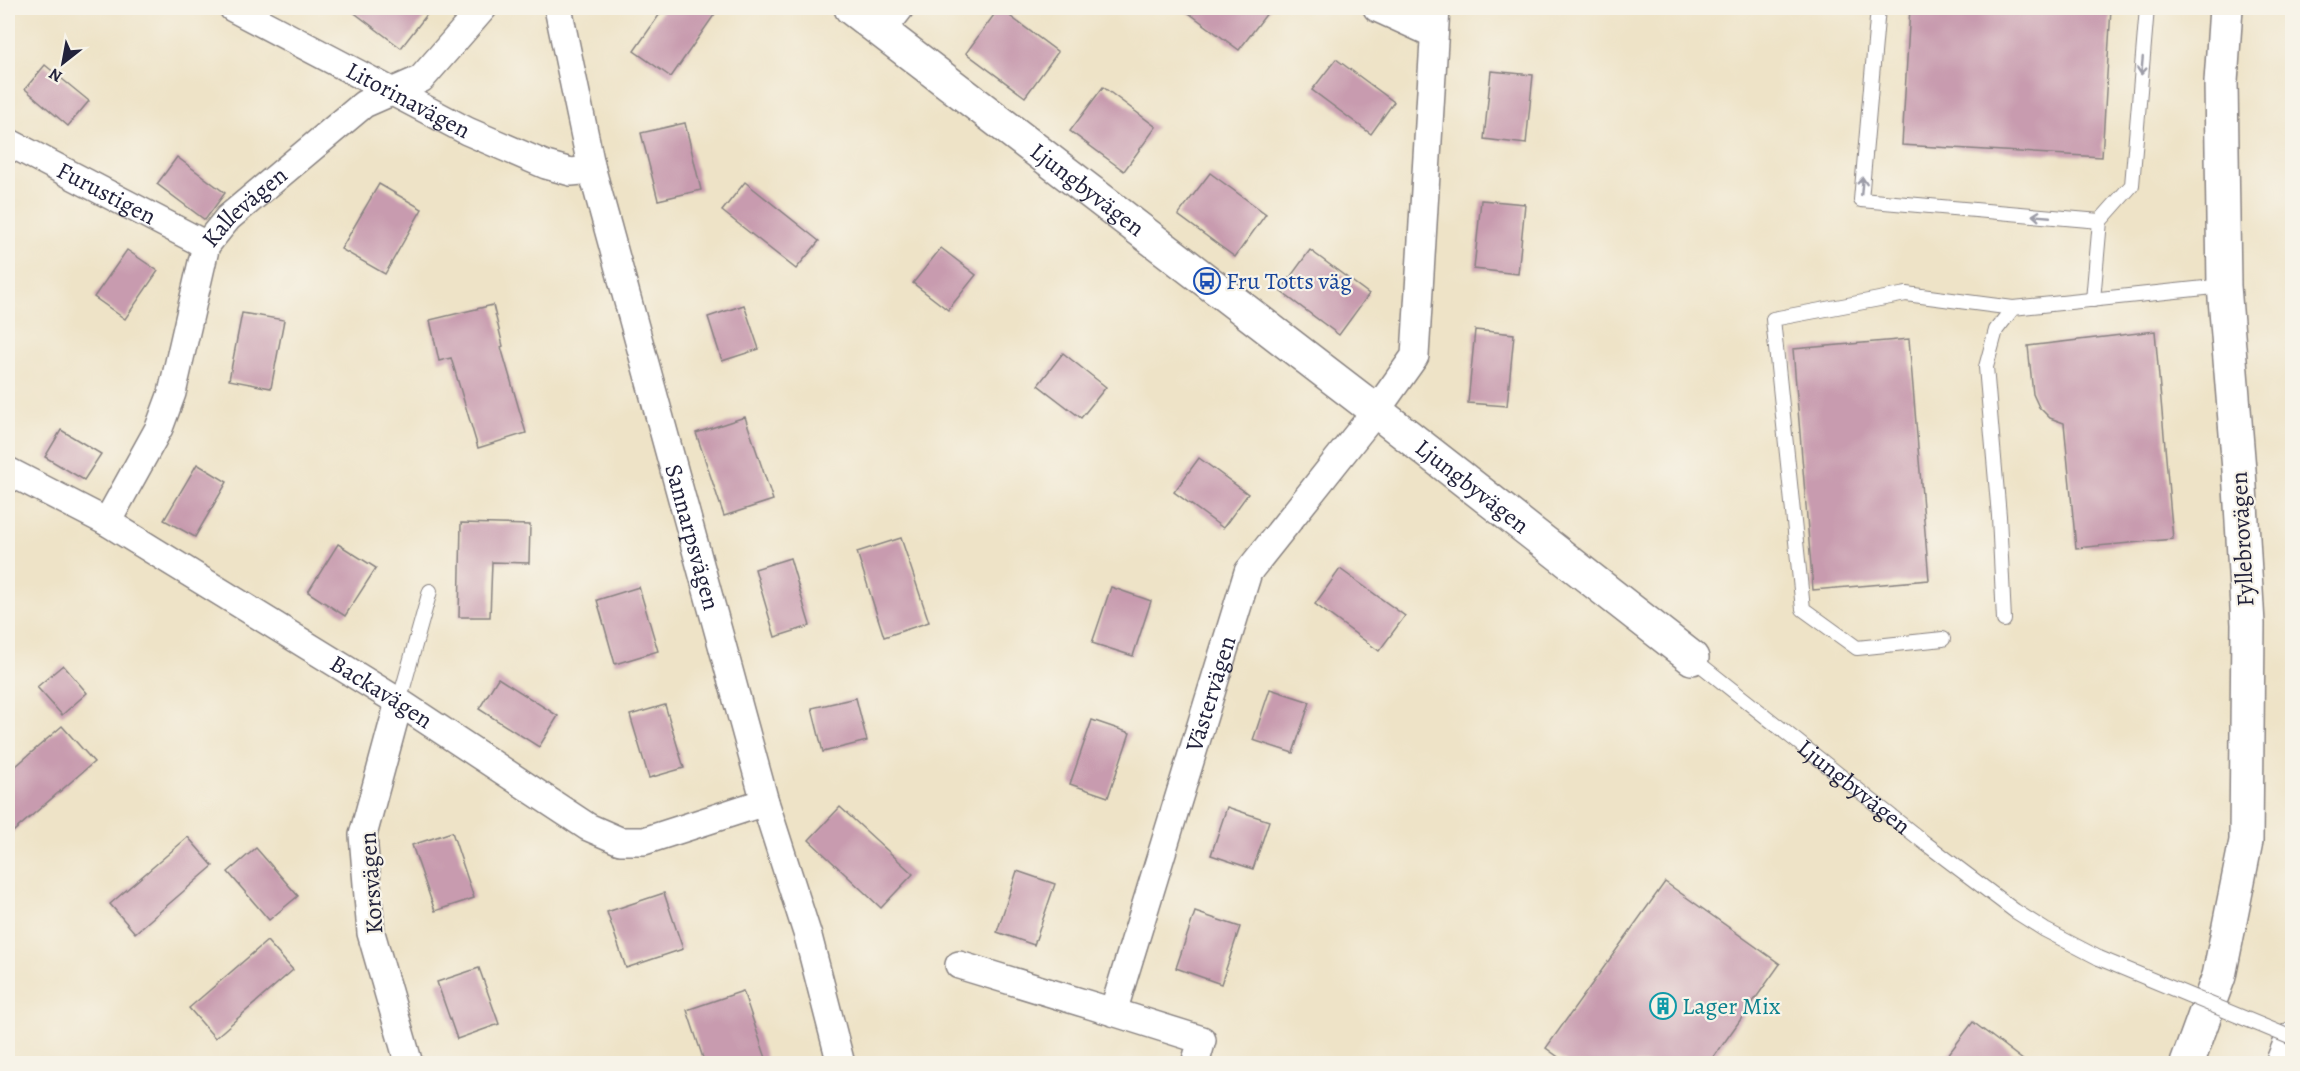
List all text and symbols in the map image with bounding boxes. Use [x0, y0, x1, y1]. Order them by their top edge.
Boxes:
north arrow [33, 33, 93, 93]
street label: Litorinavägen [341, 54, 476, 146]
one-way arrow [2136, 55, 2147, 75]
text: N [45, 62, 66, 87]
street label: Ljungbyvägen [1024, 135, 1151, 244]
street label: Furustigen [51, 154, 162, 232]
street label: Kallevägen [194, 159, 294, 254]
one-way arrow [1857, 177, 1868, 197]
one-way arrow [2032, 210, 2052, 221]
place label: Fru Totts väg [1226, 265, 1352, 297]
bus stop icon: Fru Totts väg [1192, 266, 1222, 296]
street label: Ljungbyvägen [1409, 432, 1536, 541]
street label: Sannarpsvägen [657, 460, 728, 613]
street label: Fyllebrovägen [2222, 471, 2262, 607]
street label: Västervägen [1178, 632, 1243, 756]
street label: Backavägen [324, 647, 439, 736]
street label: Ljungbyvägen [1791, 732, 1917, 842]
street label: Korsvägen [351, 831, 391, 935]
place label: Lager Mix [1682, 990, 1781, 1022]
building icon: Lager Mix [1648, 991, 1678, 1021]

